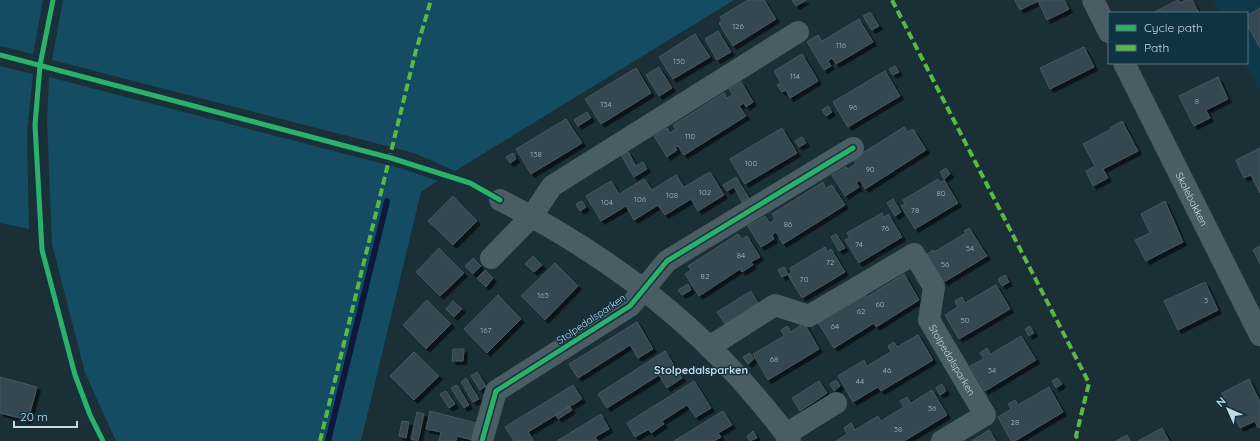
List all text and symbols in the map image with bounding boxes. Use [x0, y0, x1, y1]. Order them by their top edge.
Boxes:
legend [1108, 12, 1248, 64]
text: Cycle path [1144, 20, 1203, 35]
house number: 126 [732, 21, 745, 31]
house number: 116 [836, 40, 847, 50]
text: Path [1144, 40, 1169, 55]
house number: 130 [673, 56, 685, 66]
house number: 114 [790, 71, 800, 81]
house number: 8 [1195, 96, 1199, 106]
house number: 134 [600, 99, 612, 109]
house number: 96 [849, 102, 858, 112]
house number: 110 [685, 131, 696, 141]
house number: 138 [530, 149, 542, 159]
house number: 100 [745, 158, 757, 168]
house number: 90 [865, 164, 875, 174]
street label: Skolebakken [1173, 170, 1211, 228]
house number: 102 [699, 187, 712, 197]
house number: 80 [936, 188, 946, 198]
house number: 108 [666, 190, 678, 200]
house number: 106 [634, 194, 647, 204]
house number: 104 [601, 197, 613, 207]
house number: 78 [911, 205, 919, 215]
house number: 86 [784, 219, 793, 229]
house number: 76 [881, 223, 890, 233]
house number: 74 [855, 239, 863, 249]
house number: 54 [966, 243, 974, 253]
house number: 84 [737, 250, 745, 260]
house number: 72 [826, 257, 835, 267]
house number: 56 [941, 259, 950, 269]
house number: 82 [701, 271, 710, 281]
house number: 70 [800, 274, 809, 284]
house number: 163 [537, 290, 549, 300]
street label: Stolpedalsparken [554, 291, 628, 347]
house number: 3 [1204, 295, 1208, 305]
house number: 60 [875, 299, 885, 309]
house number: 62 [857, 306, 866, 316]
house number: 50 [960, 315, 970, 325]
house number: 64 [831, 321, 839, 331]
street label: Stolpedalsparken [926, 322, 979, 398]
house number: 167 [480, 325, 492, 335]
house number: 68 [770, 354, 778, 364]
district label: Stolpedalsparken [654, 363, 748, 377]
house number: 46 [883, 365, 892, 375]
house number: 34 [988, 365, 996, 375]
house number: 44 [856, 376, 864, 386]
north arrow [1208, 389, 1248, 429]
text: N [1213, 394, 1229, 410]
scale bar [14, 403, 77, 429]
house number: 36 [928, 403, 937, 413]
text: 20 m [20, 409, 48, 424]
house number: 28 [1011, 417, 1019, 427]
house number: 38 [894, 424, 902, 434]

